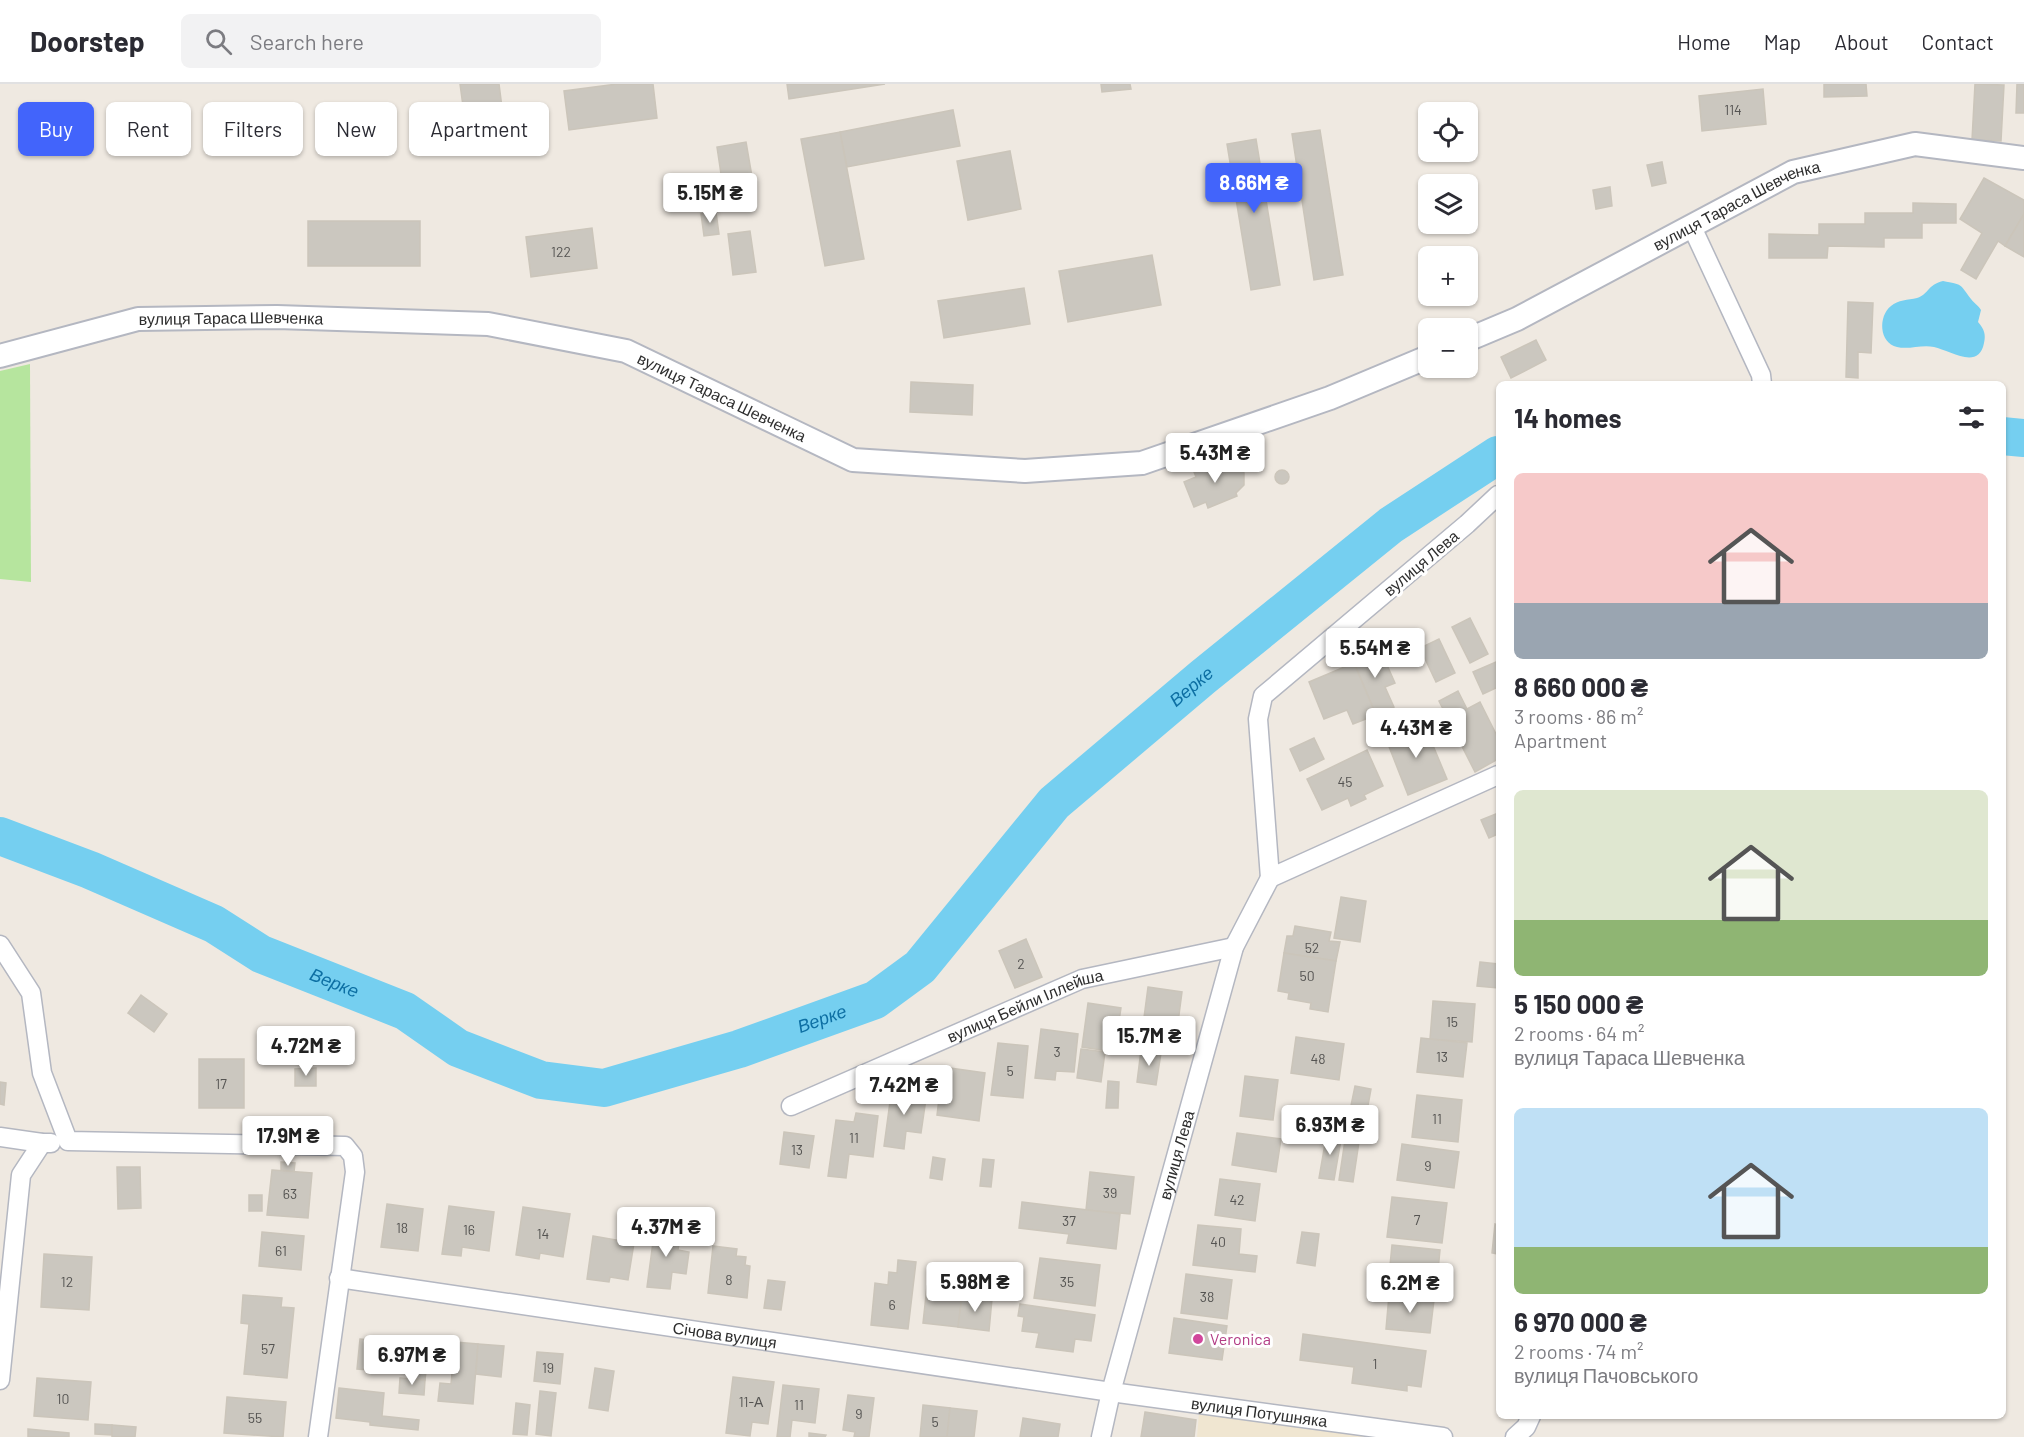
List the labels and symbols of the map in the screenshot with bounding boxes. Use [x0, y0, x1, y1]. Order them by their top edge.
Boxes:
house number: 114 [1724, 101, 1742, 118]
street label: вулиця Тараса Шевченка [1649, 156, 1822, 254]
pin: 8.66M ₴ [1199, 163, 1309, 214]
pin: 5.15M ₴ [655, 173, 765, 224]
house number: 122 [551, 243, 571, 260]
street label: вулиця Тараса Шевченка [139, 307, 324, 328]
street label: вулиця Тараса Шевченка [635, 348, 810, 445]
pin: 5.43M ₴ [1160, 433, 1270, 484]
street label: вулиця Лева [1379, 526, 1462, 599]
pin: 5.54M ₴ [1320, 628, 1430, 679]
water label: Верке [1165, 661, 1217, 711]
pin: 4.43M ₴ [1361, 708, 1471, 759]
house number: 45 [1338, 773, 1352, 790]
house number: 52 [1305, 939, 1319, 956]
house number: 2 [1017, 955, 1025, 972]
water label: Верке [307, 963, 362, 1002]
street label: вулиця Бейли Іллейша [944, 965, 1105, 1046]
house number: 50 [1299, 967, 1315, 984]
water label: Верке [794, 999, 849, 1037]
house number: 15 [1446, 1013, 1458, 1030]
pin: 15.7M ₴ [1094, 1016, 1204, 1067]
pin: 4.72M ₴ [251, 1026, 361, 1077]
house number: 3 [1053, 1043, 1061, 1060]
house number: 13 [1436, 1048, 1448, 1065]
house number: 48 [1310, 1050, 1326, 1067]
house number: 5 [1006, 1062, 1014, 1079]
pin: 7.42M ₴ [849, 1065, 959, 1116]
house number: 17 [215, 1075, 227, 1092]
pin: 6.93M ₴ [1275, 1105, 1385, 1156]
street label: вулиця Лева [1155, 1108, 1197, 1202]
house number: 11 [1432, 1110, 1442, 1127]
pin: 17.9M ₴ [233, 1116, 343, 1167]
house number: 11 [849, 1129, 859, 1146]
house number: 13 [791, 1141, 803, 1158]
house number: 9 [1424, 1157, 1432, 1174]
house number: 39 [1103, 1184, 1117, 1201]
house number: 63 [283, 1185, 297, 1202]
house number: 42 [1229, 1191, 1245, 1208]
pin: 4.37M ₴ [611, 1207, 721, 1258]
house number: 7 [1414, 1211, 1421, 1228]
house number: 37 [1062, 1212, 1076, 1229]
house number: 18 [396, 1219, 408, 1236]
house number: 16 [463, 1221, 475, 1238]
house number: 14 [537, 1225, 549, 1242]
house number: 40 [1210, 1233, 1226, 1250]
house number: 61 [275, 1242, 287, 1259]
pin: 5.98M ₴ [920, 1262, 1030, 1313]
pin: 6.2M ₴ [1361, 1263, 1459, 1314]
house number: 8 [725, 1271, 733, 1288]
house number: 12 [61, 1273, 73, 1290]
house number: 35 [1060, 1273, 1074, 1290]
house number: 38 [1200, 1288, 1214, 1305]
house number: 6 [888, 1296, 896, 1313]
street label: Січова вулиця [672, 1317, 778, 1352]
place label: Veronica [1210, 1329, 1271, 1348]
marker: Veronica [1191, 1332, 1205, 1346]
pin: 6.97M ₴ [357, 1335, 467, 1386]
house number: 57 [261, 1340, 275, 1357]
house number: 1 [1373, 1355, 1377, 1372]
house number: 19 [542, 1359, 554, 1376]
house number: 10 [57, 1390, 69, 1407]
house number: 11-А [739, 1393, 764, 1410]
street label: вулиця Потушняка [1190, 1393, 1329, 1430]
house number: 11 [794, 1396, 804, 1413]
house number: 9 [855, 1405, 863, 1422]
house number: 55 [248, 1409, 262, 1426]
house number: 5 [931, 1413, 939, 1430]

